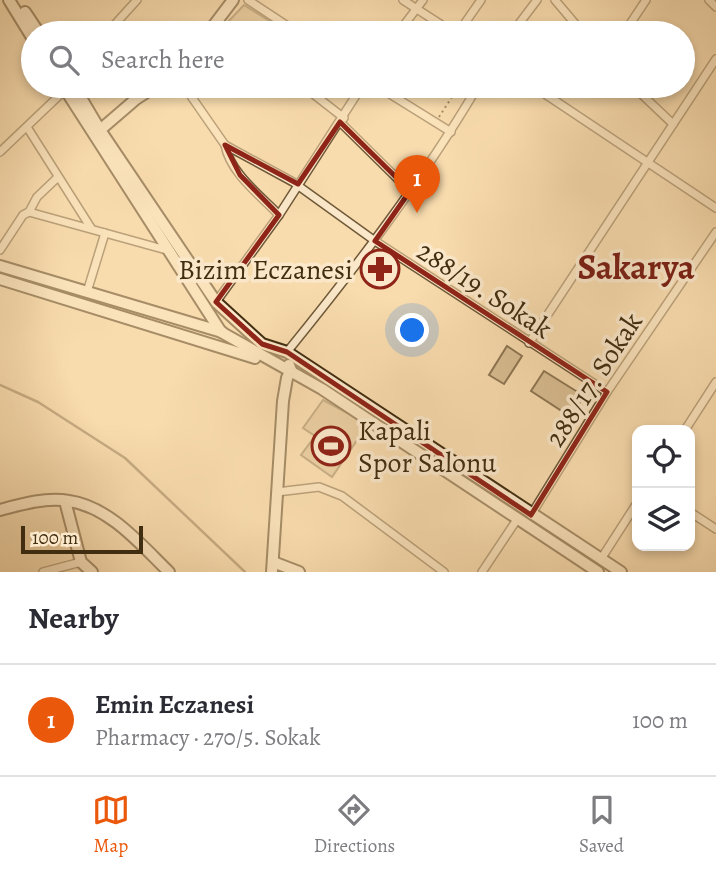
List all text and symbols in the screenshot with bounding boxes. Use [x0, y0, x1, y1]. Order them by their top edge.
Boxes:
search box [21, 21, 695, 98]
icon: search [45, 41, 83, 79]
text: Search here [101, 42, 225, 77]
pin: 1 [394, 155, 440, 213]
street label: 288/19. Sokak [410, 232, 559, 348]
district label: Sakarya [577, 243, 695, 291]
pharmacy icon: Bizim Eczanesi [359, 248, 401, 290]
place label: Bizim Eczanesi [178, 251, 353, 289]
street label: 288/17. Sokak [536, 305, 652, 454]
your location [395, 313, 429, 347]
place label: Kapali Spor Salonu [358, 412, 497, 482]
sports icon: Kapali Spor Salonu [310, 425, 352, 467]
map controls [632, 425, 695, 551]
button: locate [632, 425, 695, 488]
button: layers [632, 488, 695, 551]
scale bar [21, 523, 144, 555]
text: 100 m [32, 525, 78, 551]
text: Nearby [28, 598, 119, 638]
text: Emin Eczanesi [95, 687, 254, 722]
text: 1 [47, 705, 55, 736]
text: 100 m [632, 705, 688, 736]
text: Pharmacy · 270/5. Sokak [95, 722, 321, 753]
tab: Map [92, 791, 130, 859]
tab: Directions [314, 791, 395, 859]
tab: Saved [579, 791, 624, 859]

